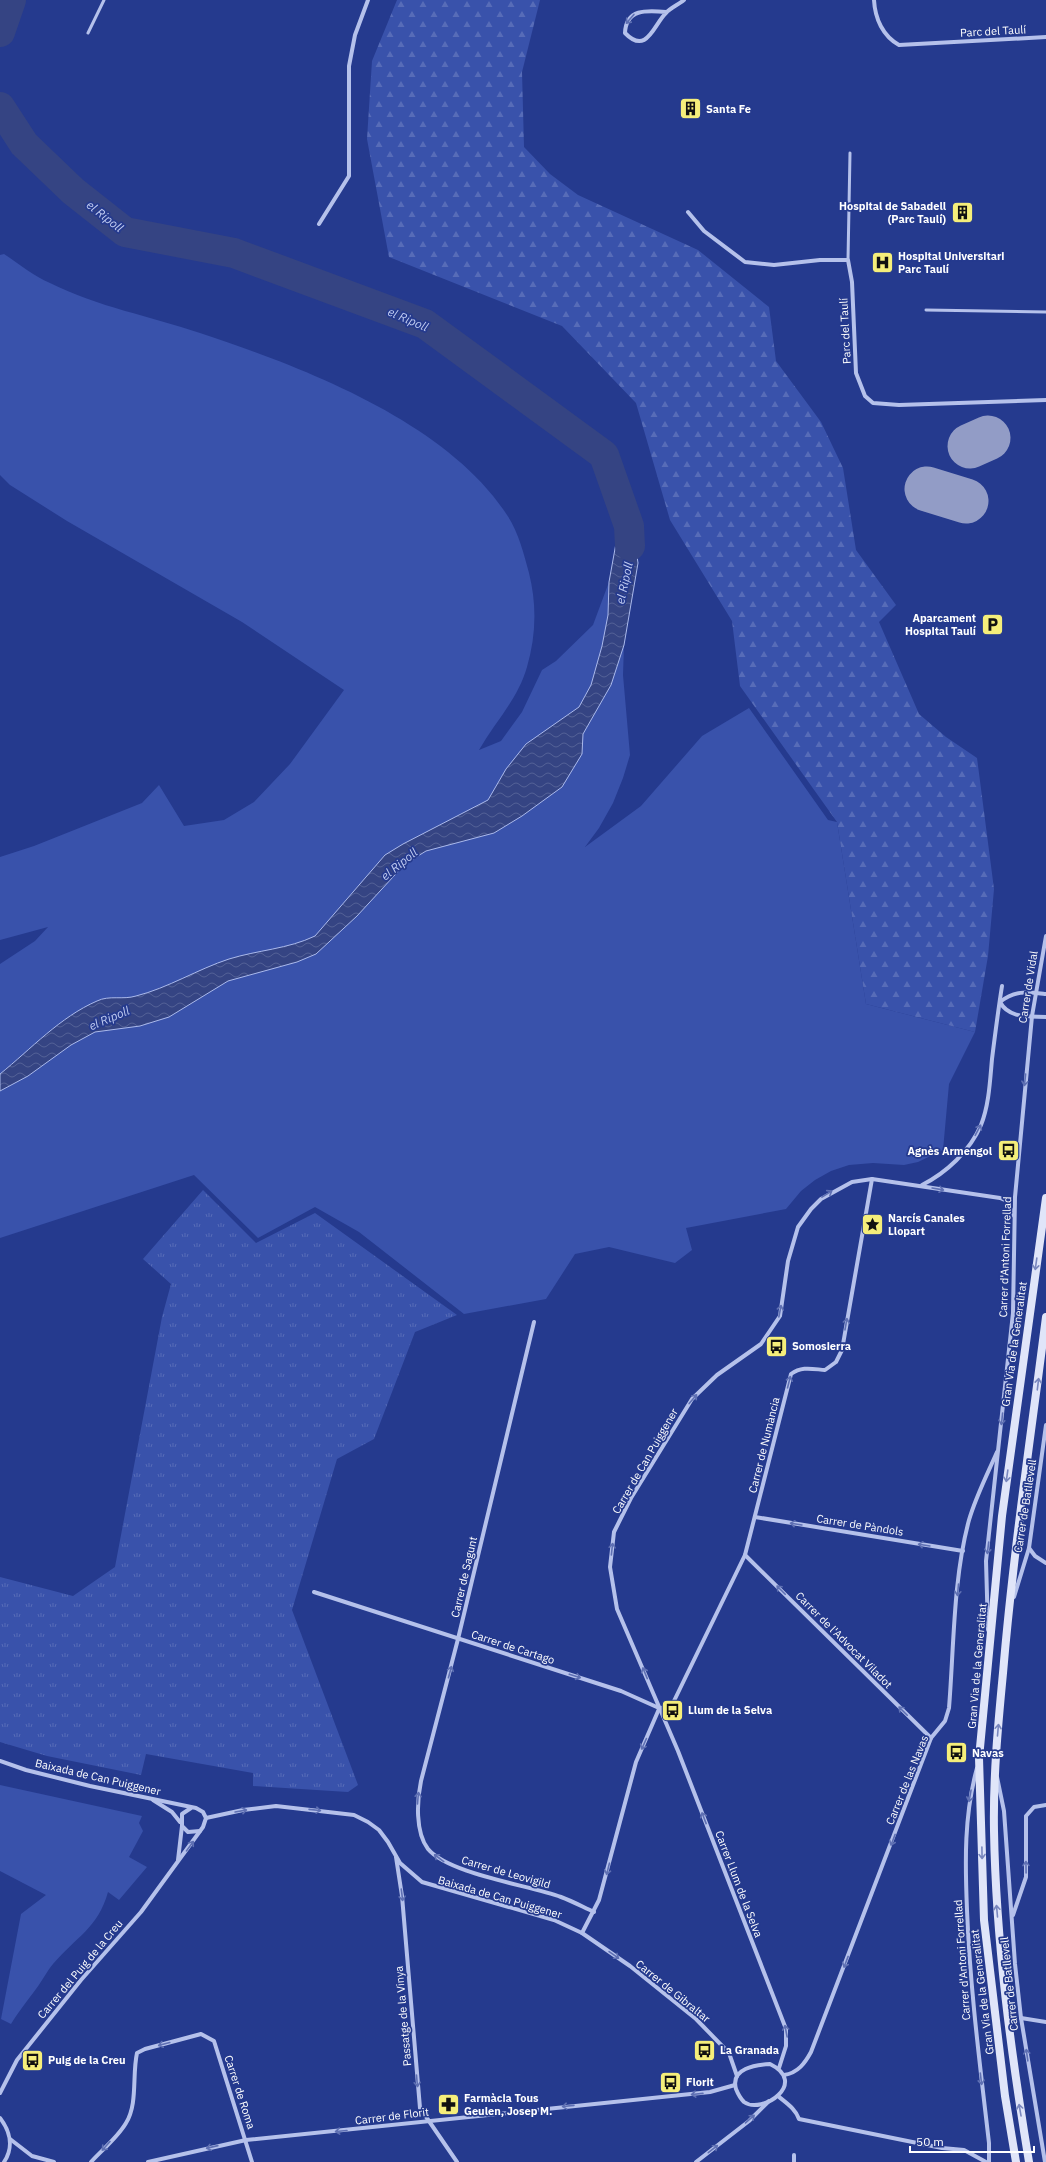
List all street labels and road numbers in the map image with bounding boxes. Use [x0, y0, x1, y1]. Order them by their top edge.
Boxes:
street label: Parc del Taulí [960, 22, 1027, 40]
street label: Parc del Taulí [836, 297, 854, 364]
street label: Carrer de Vidal [1015, 950, 1041, 1024]
street label: Carrer d'Antoni Forrellad [996, 1196, 1014, 1318]
street label: Gran Via de la Generalitat [998, 1281, 1030, 1407]
street label: Carrer de Numància [745, 1395, 783, 1494]
street label: Carrer de Can Puiggener [609, 1406, 681, 1516]
street label: Carrer de Batllevell [1011, 1458, 1039, 1554]
street label: Carrer de Pàndols [815, 1511, 905, 1539]
street label: Carrer de Sagunt [448, 1535, 480, 1619]
street label: Carrer de l'Advocat Viladot [793, 1589, 895, 1691]
street label: Gran Via de la Generalitat [965, 1603, 989, 1729]
street label: Carrer de Cartago [470, 1627, 556, 1667]
street label: Carrer de las Navas [883, 1733, 931, 1827]
street label: Baixada de Can Puiggener [34, 1756, 162, 1798]
street label: Carrer Llum de la Selva [712, 1829, 766, 1940]
street label: Carrer de Leovigild [460, 1853, 552, 1891]
street label: Baixada de Can Puiggener [436, 1873, 564, 1921]
street label: Carrer d'Antoni Forrellad [951, 1899, 973, 2021]
street label: Carrer del Puig de la Creu [34, 1917, 126, 2021]
street label: Gran Via de la Generalitat [967, 1929, 997, 2055]
street label: Carrer de Batllevell [997, 1936, 1021, 2032]
street label: Carrer de Gibraltar [633, 1957, 713, 2025]
street label: Passatge de la Vinya [392, 1965, 414, 2067]
street label: Carrer de Roma [221, 2053, 259, 2131]
street label: Carrer de Florit [354, 2105, 430, 2127]

